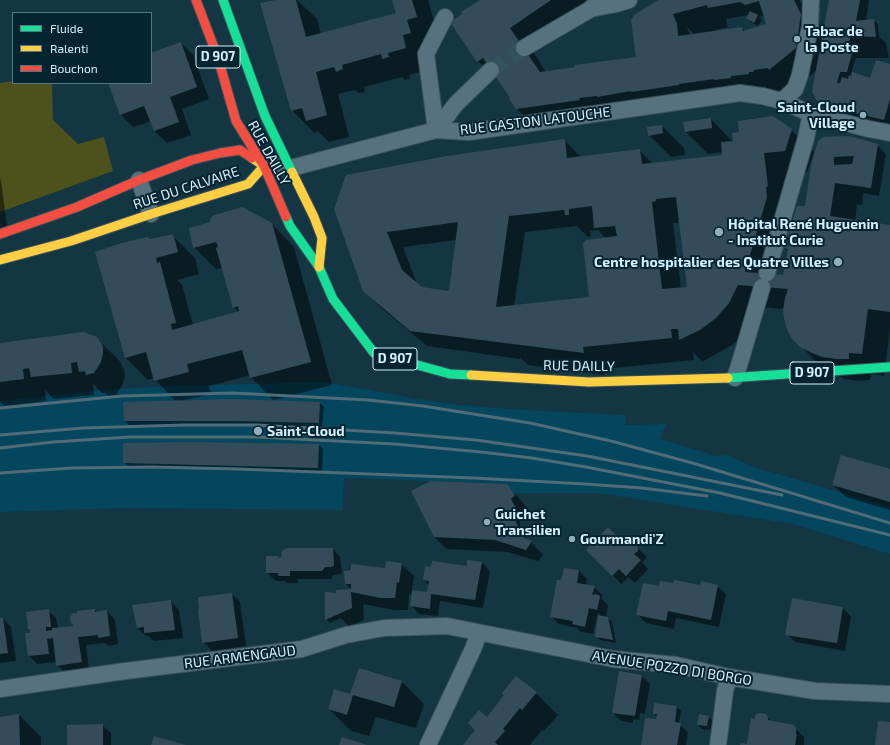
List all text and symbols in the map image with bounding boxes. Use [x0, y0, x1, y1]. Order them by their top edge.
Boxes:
legend [12, 12, 152, 84]
text: Fluide [50, 21, 83, 35]
place label: Tabac de la Poste [805, 23, 863, 56]
marker: Tabac de la Poste [792, 34, 802, 44]
text: Ralenti [50, 41, 89, 55]
road number: D 907 [196, 46, 240, 68]
text: Bouchon [50, 61, 98, 75]
place label: Saint-Cloud Village [777, 99, 855, 132]
street label: RUE GASTON LATOUCHE [459, 103, 611, 139]
marker: Saint-Cloud Village [858, 110, 868, 120]
street label: RUE DAILLY [244, 118, 294, 188]
street label: RUE DU CALVAIRE [131, 163, 241, 213]
place label: Hôpital René Huguenin - Institut Curie [728, 216, 879, 248]
marker: Hôpital René Huguenin - Institut Curie [713, 226, 725, 238]
place label: Centre hospitalier des Quatre Villes [594, 254, 829, 270]
marker: Centre hospitalier des Quatre Villes [832, 256, 844, 268]
road number: D 907 [373, 348, 417, 370]
street label: RUE DAILLY [543, 357, 615, 375]
road number: D 907 [790, 362, 834, 384]
place label: Saint-Cloud [267, 423, 345, 439]
marker: Saint-Cloud [252, 425, 264, 437]
place label: Guichet Transilien [495, 506, 561, 538]
marker: Guichet Transilien [482, 517, 492, 527]
place label: Gourmandi'Z [580, 531, 664, 547]
marker: Gourmandi'Z [567, 534, 577, 544]
street label: RUE ARMENGAUD [183, 642, 297, 672]
street label: AVENUE POZZO DI BORGO [591, 647, 753, 689]

